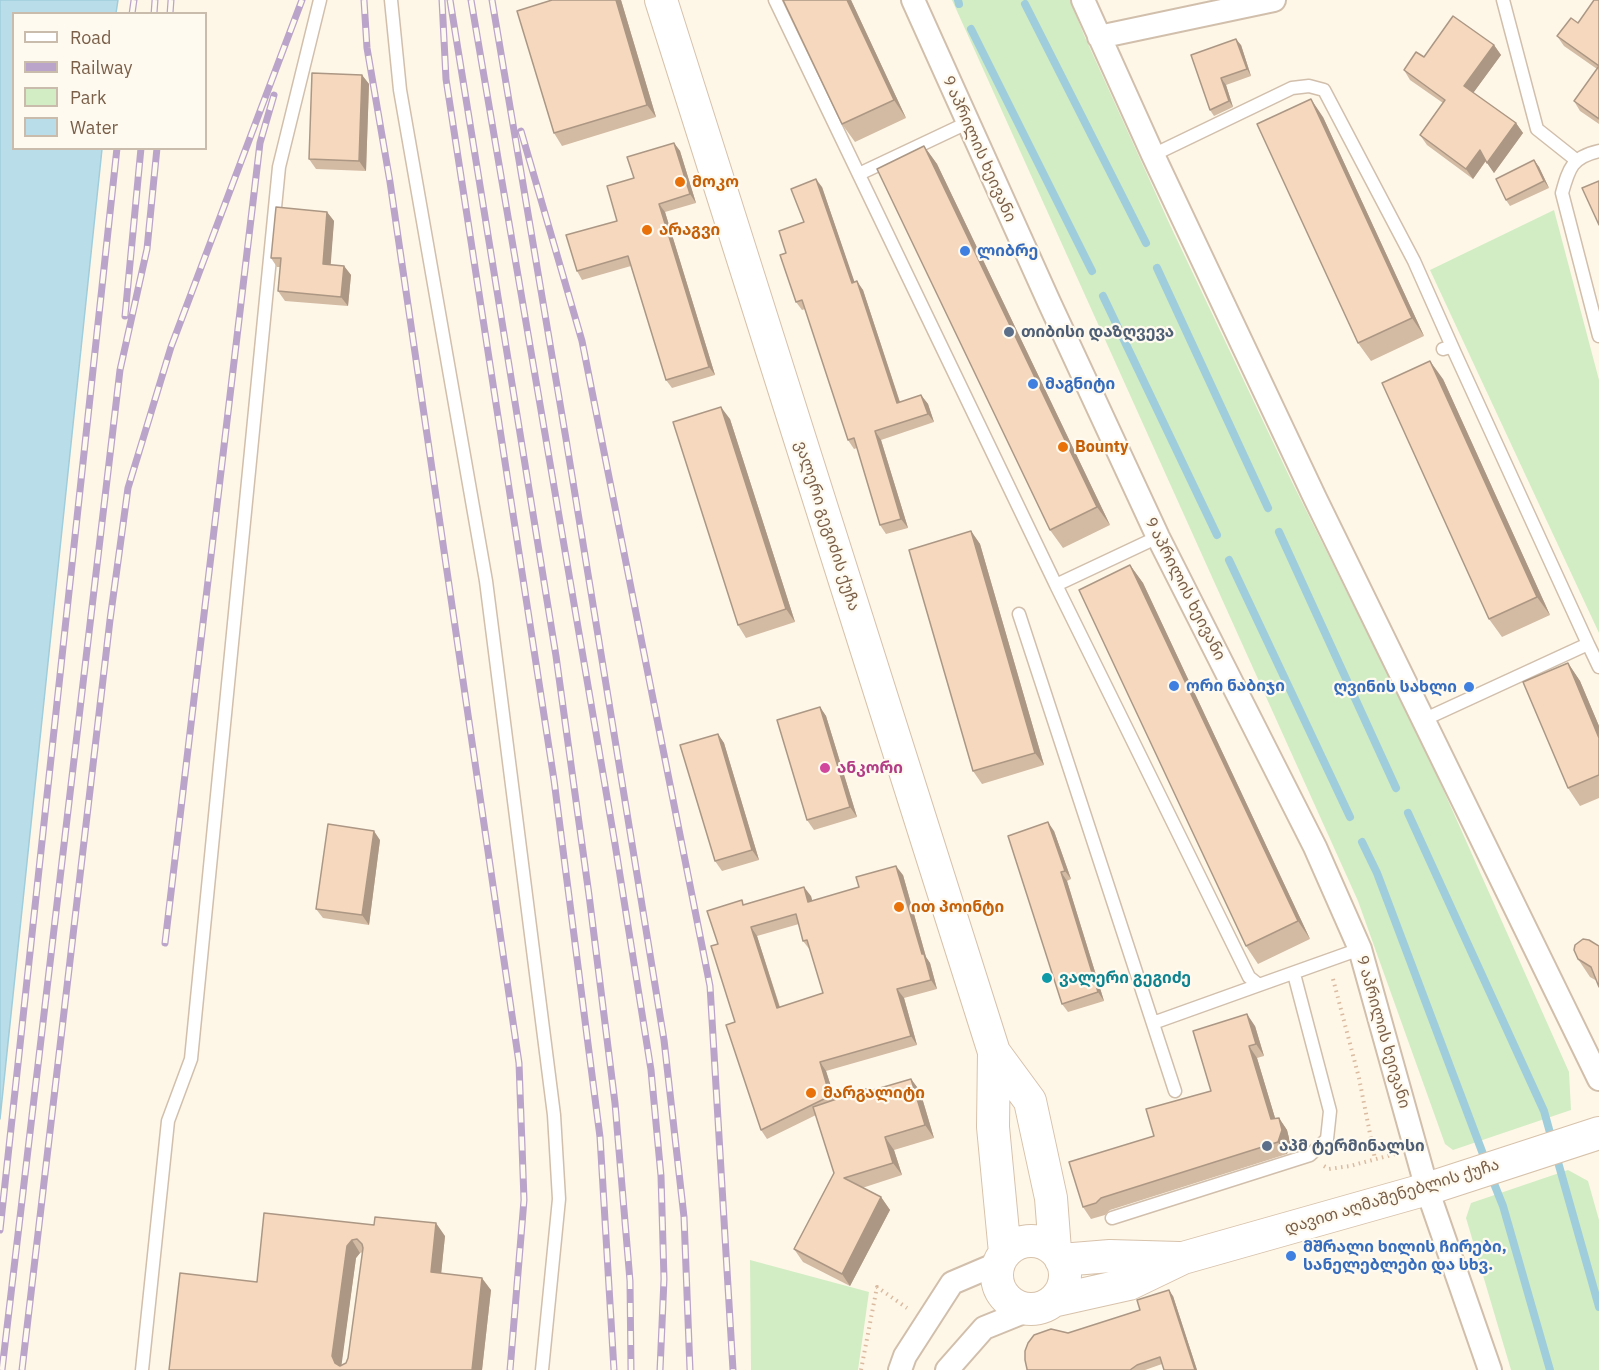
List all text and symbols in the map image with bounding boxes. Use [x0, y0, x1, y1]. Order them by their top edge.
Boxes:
legend [12, 12, 207, 150]
text: Road [70, 26, 111, 49]
text: Railway [70, 56, 132, 79]
street label: 9 აპრილის ხეივანი [938, 73, 1020, 225]
text: Park [70, 86, 106, 109]
text: Water [70, 116, 118, 139]
place label: მოკო [692, 172, 739, 192]
marker: მოკო [673, 175, 687, 189]
place label: არაგვი [659, 220, 720, 240]
marker: არაგვი [640, 223, 654, 237]
place label: ლიბრე [977, 241, 1038, 261]
marker: ლიბრე [958, 244, 972, 258]
place label: თიბისი დაზღვევა [1021, 322, 1174, 342]
marker: თიბისი დაზღვევა [1002, 325, 1016, 339]
place label: მაგნიტი [1045, 374, 1115, 394]
marker: მაგნიტი [1026, 377, 1040, 391]
place label: Bounty [1075, 437, 1128, 457]
street label: ვალერი გეგიძის ქუჩა [790, 439, 864, 613]
marker: Bounty [1056, 440, 1070, 454]
street label: 9 აპრილის ხეივანი [1141, 514, 1229, 664]
place label: ორი ნაბიჯი [1186, 676, 1285, 696]
place label: ღვინის სახლი [1333, 677, 1457, 697]
marker: ორი ნაბიჯი [1167, 679, 1181, 693]
marker: ღვინის სახლი [1462, 680, 1476, 694]
place label: ანკორი [837, 758, 903, 778]
marker: ანკორი [818, 761, 832, 775]
place label: ით პოინტი [911, 897, 1004, 917]
marker: ით პოინტი [892, 900, 906, 914]
street label: 9 აპრილის ხეივანი [1352, 953, 1414, 1111]
place label: ვალერი გეგიძე [1059, 968, 1191, 988]
marker: ვალერი გეგიძე [1040, 971, 1054, 985]
place label: მარგალიტი [823, 1083, 925, 1103]
marker: მარგალიტი [804, 1086, 818, 1100]
place label: აპმ ტერმინალსი [1279, 1136, 1425, 1156]
marker: აპმ ტერმინალსი [1260, 1139, 1274, 1153]
street label: დავით აღმაშენებლის ქუჩა [1282, 1155, 1502, 1239]
place label: მშრალი ხილის ჩირები, სანელებლები და სხვ. [1303, 1237, 1507, 1275]
marker: მშრალი ხილის ჩირები, სანელებლები და სხვ. [1284, 1249, 1298, 1263]

